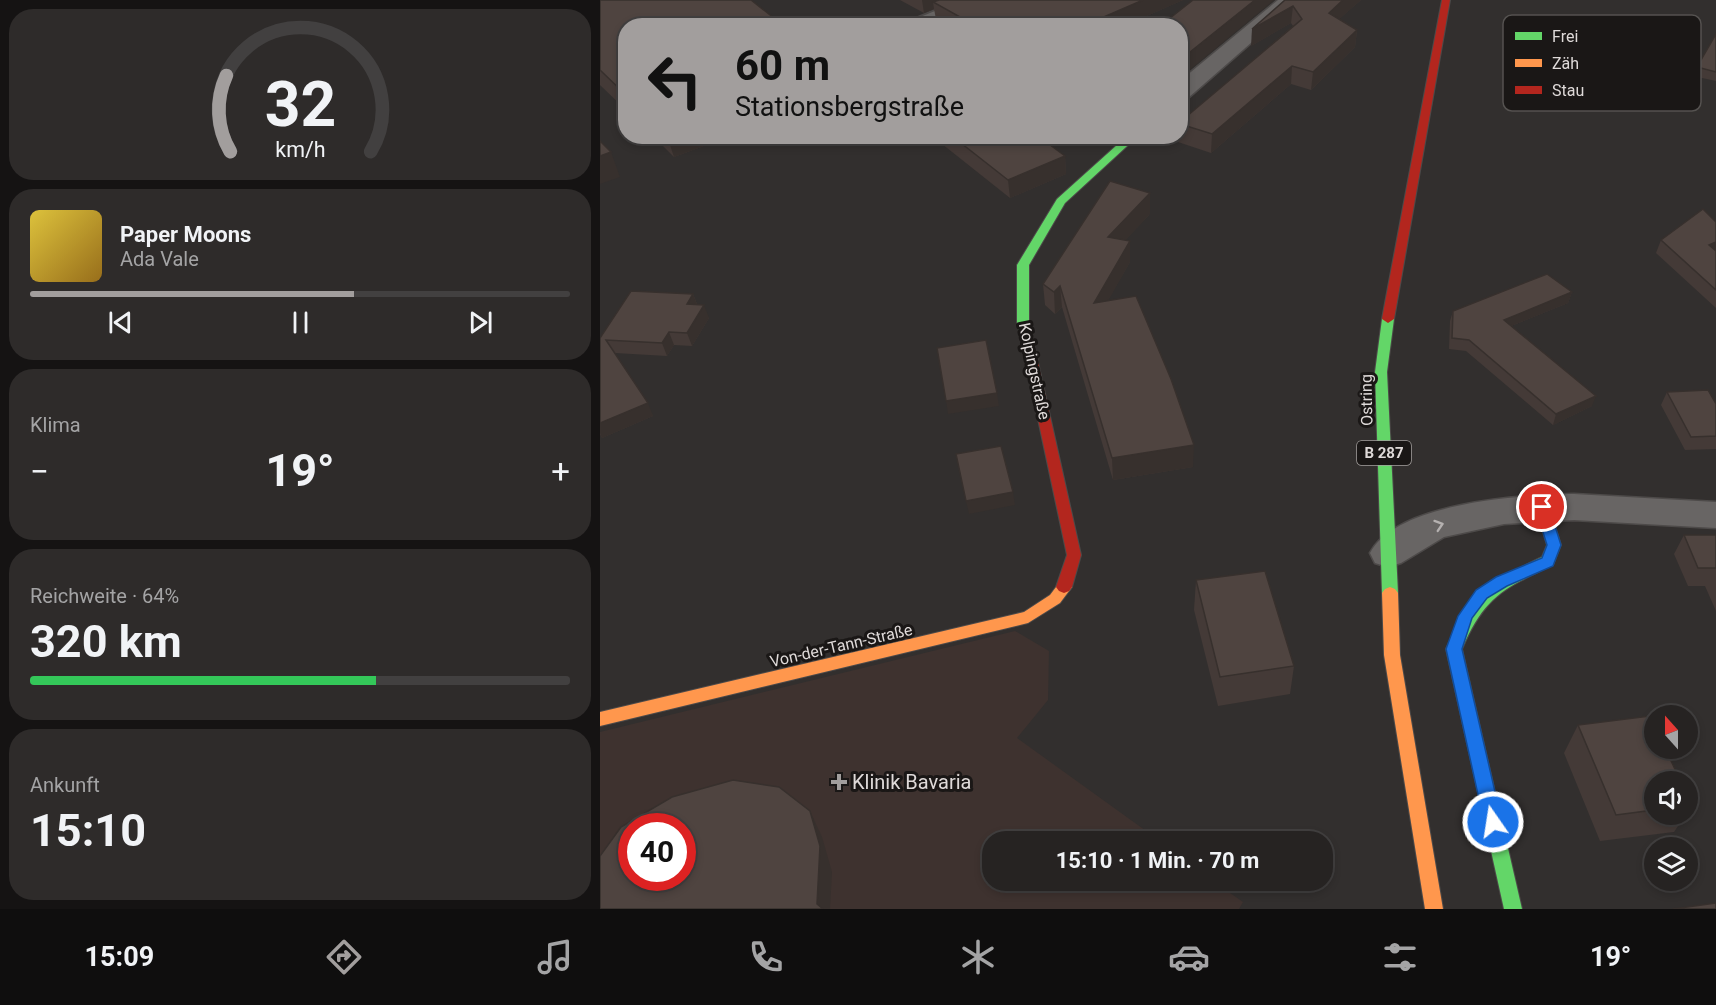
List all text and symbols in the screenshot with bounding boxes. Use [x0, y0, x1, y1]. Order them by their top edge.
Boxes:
legend [1503, 15, 1701, 111]
text: Frei [1552, 27, 1578, 46]
text: 60 m [735, 41, 830, 90]
icon: left [636, 42, 714, 120]
text: Zäh [1552, 54, 1579, 73]
text: 32 [264, 68, 336, 141]
text: Stau [1552, 81, 1584, 100]
text: Stationsbergstraße [735, 91, 964, 123]
text: km/h [275, 137, 325, 162]
text: Paper Moons [120, 222, 251, 247]
text: Ada Vale [120, 247, 199, 271]
icon: previous [104, 306, 137, 339]
icon: pause [284, 306, 317, 339]
icon: next [464, 306, 497, 339]
street label: Kolpingstraße [1015, 321, 1054, 421]
street label: Ostring [1357, 374, 1376, 426]
text: Klima [30, 413, 81, 437]
road number: B 287 [1357, 441, 1411, 465]
text: 19° [265, 444, 335, 497]
text: − [30, 452, 49, 491]
text: + [551, 452, 570, 491]
pin [1516, 481, 1567, 532]
icon: arrive [1525, 490, 1558, 523]
one-way arrow [1433, 520, 1444, 533]
text: Reichweite · 64% [30, 584, 179, 608]
text: 320 km [30, 615, 182, 668]
street label: Von-der-Tann-Straße [768, 620, 914, 671]
north arrow [1644, 705, 1698, 759]
map controls [1644, 705, 1698, 891]
place label: Klinik Bavaria [852, 770, 971, 794]
button: sound [1644, 771, 1698, 825]
text: Ankunft [30, 773, 100, 797]
marker: Klinik Bavaria [830, 773, 848, 791]
position arrow [1461, 790, 1525, 854]
text: 15:10 [30, 804, 146, 857]
speed limit sign: 40 [618, 813, 696, 891]
button: layers [1644, 837, 1698, 891]
text: 15:10 · 1 Min. · 70 m [1056, 848, 1259, 873]
icon: directions [323, 936, 365, 978]
icon: music [534, 936, 576, 978]
icon: phone [745, 936, 787, 978]
icon: climate [957, 936, 999, 978]
icon: car [1168, 936, 1210, 978]
icon: filters [1379, 936, 1421, 978]
text: 15:09 [85, 941, 154, 973]
text: 19° [1590, 941, 1631, 973]

